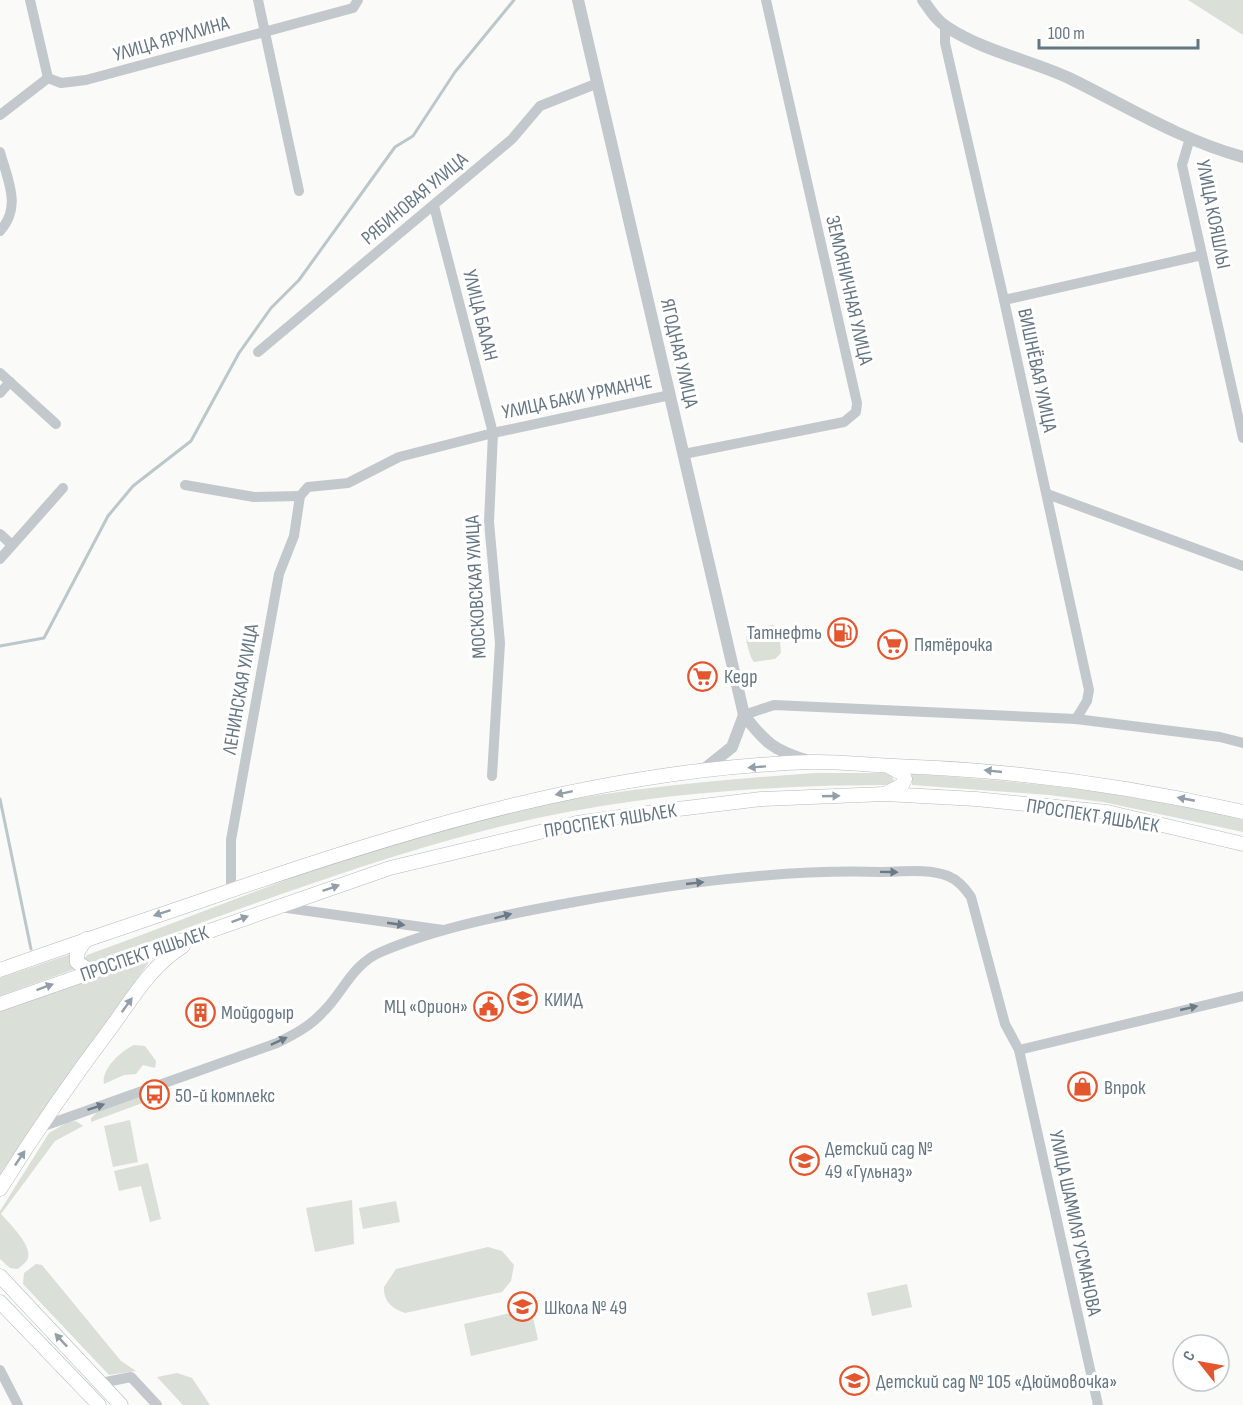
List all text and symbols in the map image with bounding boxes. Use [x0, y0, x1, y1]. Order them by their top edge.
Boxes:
street label: УЛИЦА ЯРУЛЛИНА [111, 11, 232, 67]
scale bar [1039, 12, 1198, 50]
text: 100 m [1048, 23, 1085, 44]
street label: РЯБИНОВАЯ УЛИЦА [357, 147, 473, 250]
street label: УЛИЦА КОЯШЛЫ [1191, 158, 1235, 271]
street label: ЗЕМЛЯНИЧНАЯ УЛИЦА [820, 213, 878, 368]
street label: УЛИЦА БАЛАН [457, 267, 503, 363]
street label: ЯГОДНАЯ УЛИЦА [655, 296, 703, 411]
street label: ВИШНЁВАЯ УЛИЦА [1012, 306, 1062, 435]
street label: УЛИЦА БАКИ УРМАНЧЕ [500, 369, 655, 425]
street label: МОСКОВСКАЯ УЛИЦА [460, 514, 492, 659]
fuel station icon: Татнефть [827, 616, 859, 648]
place label: Татнефть [747, 621, 822, 645]
street label: ЛЕНИНСКАЯ УЛИЦА [218, 622, 264, 757]
supermarket icon: Пятёрочка [877, 628, 909, 660]
place label: Пятёрочка [914, 633, 993, 657]
supermarket icon: Кедр [687, 660, 719, 692]
place label: Кедр [724, 665, 757, 689]
one-way arrow [747, 762, 766, 771]
one-way arrow [984, 766, 1003, 775]
one-way arrow [554, 789, 573, 798]
one-way arrow [821, 791, 840, 801]
street label: ПРОСПЕКТ ЯШЬЛЕК [1025, 794, 1161, 838]
one-way arrow [1176, 794, 1195, 803]
street label: ПРОСПЕКТ ЯШЬЛЕК [542, 799, 678, 843]
one-way arrow [879, 867, 898, 877]
one-way arrow [685, 878, 704, 888]
one-way arrow [322, 883, 340, 893]
one-way arrow [153, 909, 171, 919]
one-way arrow [493, 911, 512, 921]
one-way arrow [231, 914, 249, 924]
one-way arrow [386, 919, 405, 928]
street label: ПРОСПЕКТ ЯШЬЛЕК [77, 921, 212, 987]
one-way arrow [36, 982, 54, 992]
school or university icon: КИИД [507, 983, 539, 1015]
place label: КИИД [544, 988, 583, 1012]
public building icon: МЦ «Орион» [473, 990, 505, 1022]
place label: МЦ «Орион» [384, 995, 468, 1019]
building icon: Мойдодыр [184, 996, 216, 1028]
one-way arrow [121, 997, 133, 1013]
place label: Мойдодыр [221, 1001, 294, 1025]
one-way arrow [1180, 1003, 1199, 1013]
one-way arrow [271, 1037, 288, 1046]
shop icon: Впрок [1067, 1071, 1099, 1103]
place label: Впрок [1104, 1076, 1146, 1100]
bus stop icon: 50-й комплекс [138, 1079, 170, 1111]
place label: 50-й комплекс [175, 1084, 275, 1108]
one-way arrow [87, 1101, 105, 1111]
street label: УЛИЦА ШАМИЛЯ УСМАНОВА [1044, 1128, 1106, 1319]
place label: Детский сад № 49 «Гульназ» [825, 1137, 933, 1184]
school or university icon: Детский сад № 49 «Гульназ» [788, 1144, 820, 1176]
one-way arrow [14, 1150, 25, 1166]
school or university icon: Школа № 49 [507, 1291, 539, 1323]
place label: Школа № 49 [544, 1296, 627, 1320]
north arrow [1171, 1333, 1231, 1393]
one-way arrow [54, 1334, 68, 1348]
text: С [1179, 1348, 1200, 1364]
school or university icon: Детский сад № 105 «Дюймовочка» [839, 1365, 871, 1397]
place label: Детский сад № 105 «Дюймовочка» [876, 1370, 1117, 1394]

